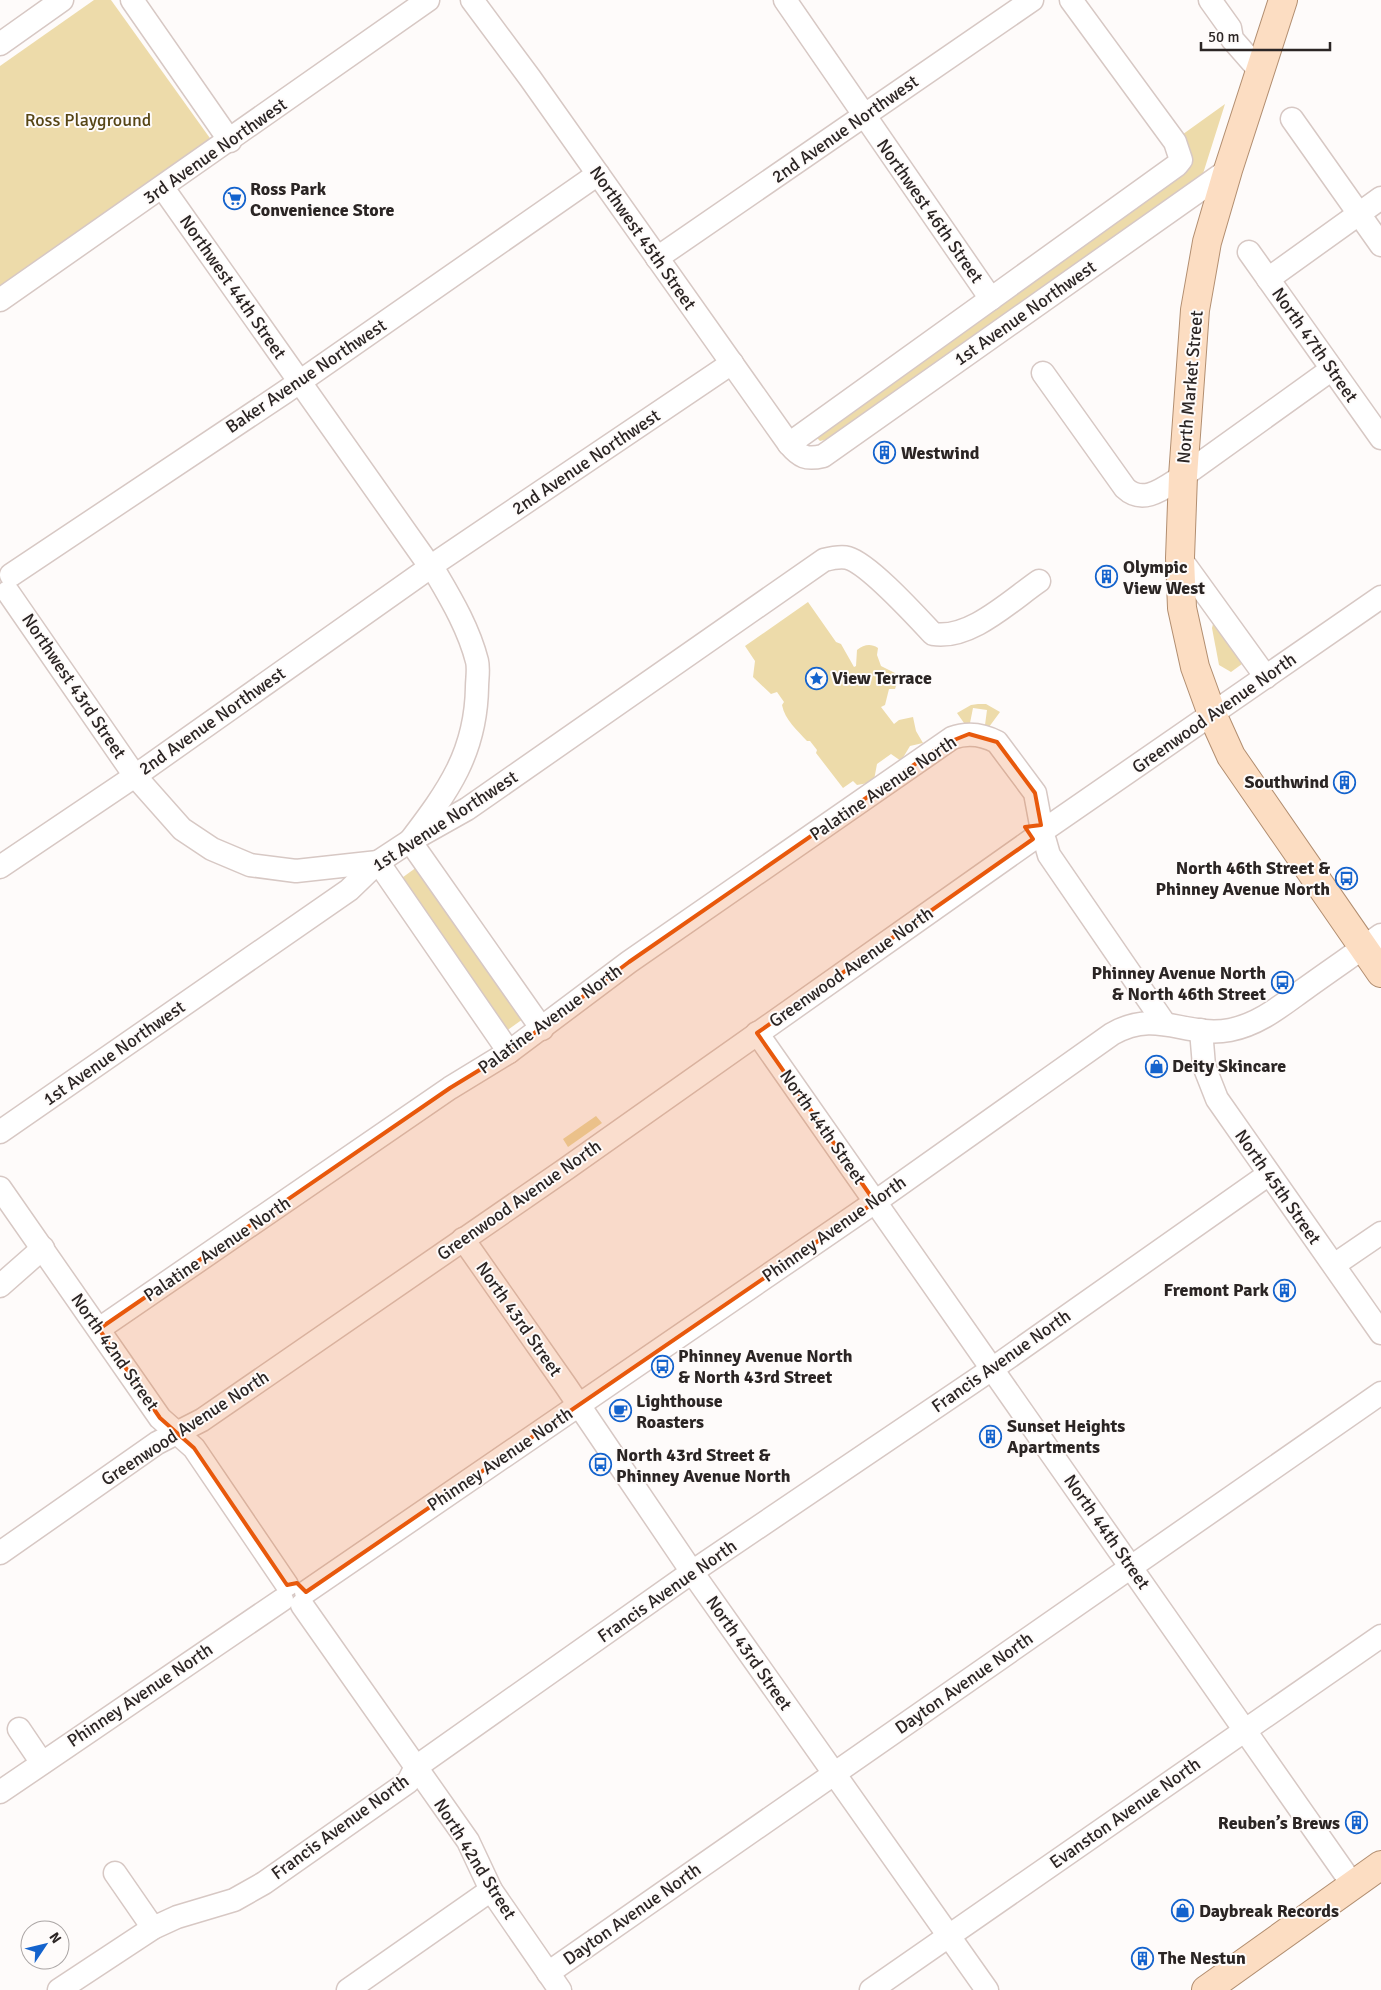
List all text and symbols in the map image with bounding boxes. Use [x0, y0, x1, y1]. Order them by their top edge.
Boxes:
scale bar [1201, 20, 1330, 52]
text: 50 m [1208, 28, 1239, 46]
street label: 2nd Avenue Northwest [768, 70, 922, 188]
street label: 3rd Avenue Northwest [139, 93, 291, 209]
park label: Ross Playground [25, 109, 151, 131]
street label: Northwest 46th Street [872, 135, 988, 287]
street label: Northwest 45th Street [585, 162, 701, 314]
place label: Ross Park Convenience Store [250, 178, 395, 221]
supermarket icon: Ross Park Convenience Store [222, 187, 246, 211]
street label: Northwest 44th Street [175, 211, 291, 363]
street label: 1st Avenue Northwest [950, 256, 1100, 370]
street label: North 47th Street [1267, 283, 1363, 407]
street label: North Market Street [1172, 309, 1208, 465]
street label: Baker Avenue Northwest [222, 314, 390, 438]
street label: 2nd Avenue Northwest [508, 404, 664, 520]
building icon: Westwind [873, 441, 897, 465]
place label: Westwind [901, 442, 980, 464]
place label: Olympic View West [1123, 556, 1205, 599]
building icon: Olympic View West [1095, 565, 1119, 589]
street label: Northwest 43rd Street [17, 609, 131, 763]
street label: Greenwood Avenue North [1128, 648, 1300, 778]
street label: 2nd Avenue Northwest [135, 662, 289, 780]
place icon: View Terrace [804, 666, 828, 690]
place label: View Terrace [832, 667, 932, 689]
street label: Palatine Avenue North [805, 731, 961, 845]
street label: 1st Avenue Northwest [368, 766, 522, 876]
building icon: Southwind [1333, 770, 1357, 794]
place label: Southwind [1244, 771, 1329, 793]
place label: North 46th Street & Phinney Avenue North [1155, 857, 1330, 900]
bus stop icon: North 46th Street & Phinney Avenue North [1334, 866, 1358, 890]
street label: Greenwood Avenue North [765, 902, 937, 1032]
street label: Palatine Avenue North [474, 959, 626, 1079]
place label: Phinney Avenue North & North 46th Street [1091, 962, 1266, 1005]
bus stop icon: Phinney Avenue North & North 46th Street [1270, 971, 1294, 995]
street label: 1st Avenue Northwest [39, 996, 189, 1110]
shop icon: Deity Skincare [1144, 1054, 1168, 1078]
place label: Deity Skincare [1172, 1055, 1286, 1077]
street label: North 44th Street [775, 1065, 871, 1189]
street label: North 45th Street [1230, 1125, 1326, 1249]
street label: Greenwood Avenue North [433, 1135, 605, 1265]
street label: Phinney Avenue North [758, 1171, 910, 1287]
street label: Palatine Avenue North [139, 1192, 295, 1306]
street label: North 43rd Street [471, 1257, 567, 1381]
building icon: Fremont Park [1273, 1278, 1297, 1302]
place label: Fremont Park [1163, 1279, 1270, 1301]
street label: North 42nd Street [66, 1289, 164, 1415]
street label: Francis Avenue North [927, 1305, 1075, 1417]
place label: Phinney Avenue North & North 43rd Street [678, 1345, 853, 1388]
bus stop icon: Phinney Avenue North & North 43rd Street [650, 1354, 674, 1378]
street label: Greenwood Avenue North [97, 1366, 273, 1490]
place label: Lighthouse Roasters [636, 1390, 723, 1433]
cafe icon: Lighthouse Roasters [608, 1399, 632, 1423]
street label: Phinney Avenue North [423, 1402, 577, 1516]
place label: Sunset Heights Apartments [1007, 1415, 1125, 1458]
building icon: Sunset Heights Apartments [979, 1424, 1003, 1448]
place label: North 43rd Street & Phinney Avenue North [616, 1444, 791, 1487]
bus stop icon: North 43rd Street & Phinney Avenue North [588, 1453, 612, 1477]
street label: North 44th Street [1059, 1470, 1155, 1594]
street label: Francis Avenue North [593, 1535, 741, 1647]
street label: North 43rd Street [701, 1591, 797, 1715]
street label: Dayton Avenue North [891, 1627, 1037, 1739]
street label: Phinney Avenue North [63, 1638, 217, 1752]
street label: Evanston Avenue North [1045, 1753, 1205, 1873]
street label: Francis Avenue North [267, 1770, 413, 1884]
street label: North 42nd Street [429, 1795, 521, 1923]
building icon: Reuben’s Brews [1344, 1811, 1368, 1835]
place label: Reuben’s Brews [1218, 1812, 1340, 1834]
street label: Dayton Avenue North [559, 1858, 705, 1970]
shop icon: Daybreak Records [1171, 1899, 1195, 1923]
place label: Daybreak Records [1199, 1900, 1339, 1922]
north arrow [20, 1920, 70, 1970]
text: N [45, 1929, 65, 1947]
building icon: The Nestun [1130, 1946, 1154, 1970]
place label: The Nestun [1158, 1947, 1246, 1969]

